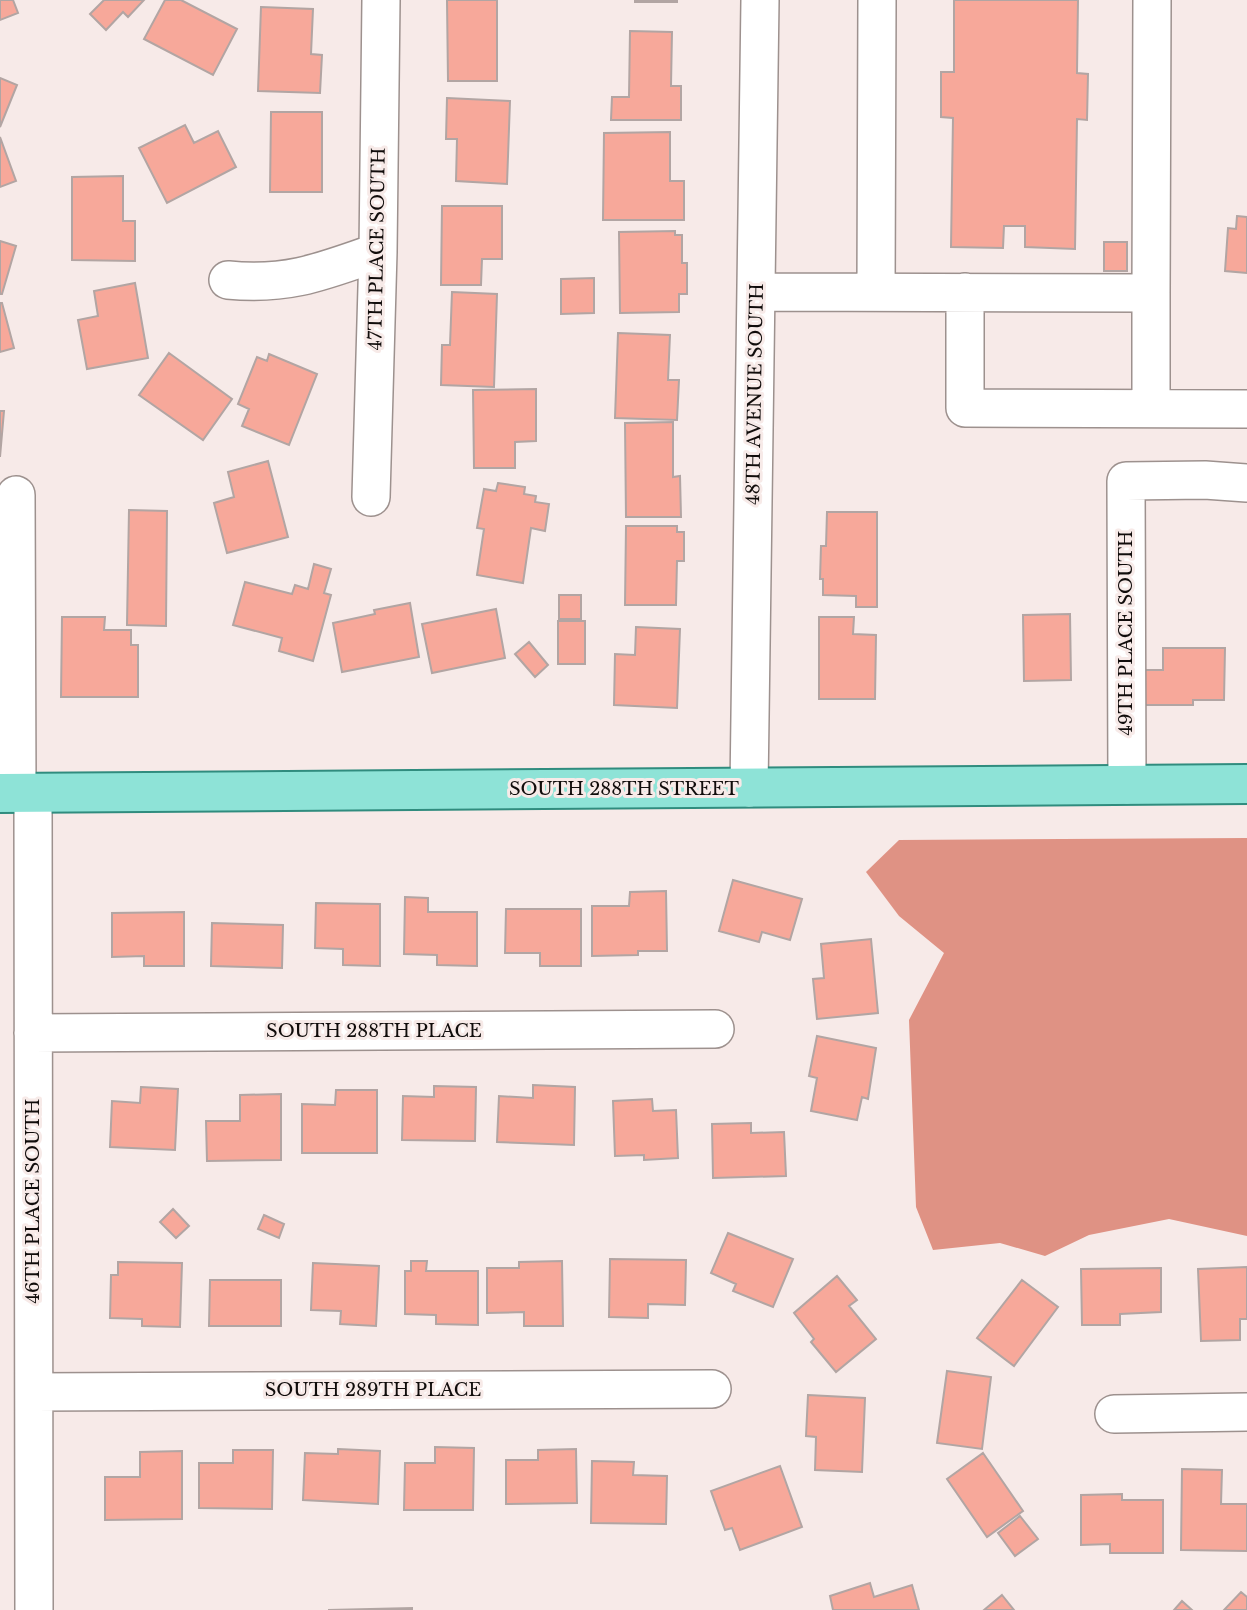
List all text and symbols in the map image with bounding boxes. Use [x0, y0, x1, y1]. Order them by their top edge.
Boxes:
street label: 47TH PLACE SOUTH [364, 147, 390, 351]
street label: 48TH AVENUE SOUTH [742, 283, 768, 505]
street label: 49TH PLACE SOUTH [1115, 530, 1137, 736]
street label: SOUTH 288TH STREET [509, 778, 740, 800]
street label: SOUTH 288TH PLACE [266, 1020, 482, 1042]
street label: 46TH PLACE SOUTH [22, 1098, 44, 1304]
street label: SOUTH 289TH PLACE [265, 1379, 481, 1401]

